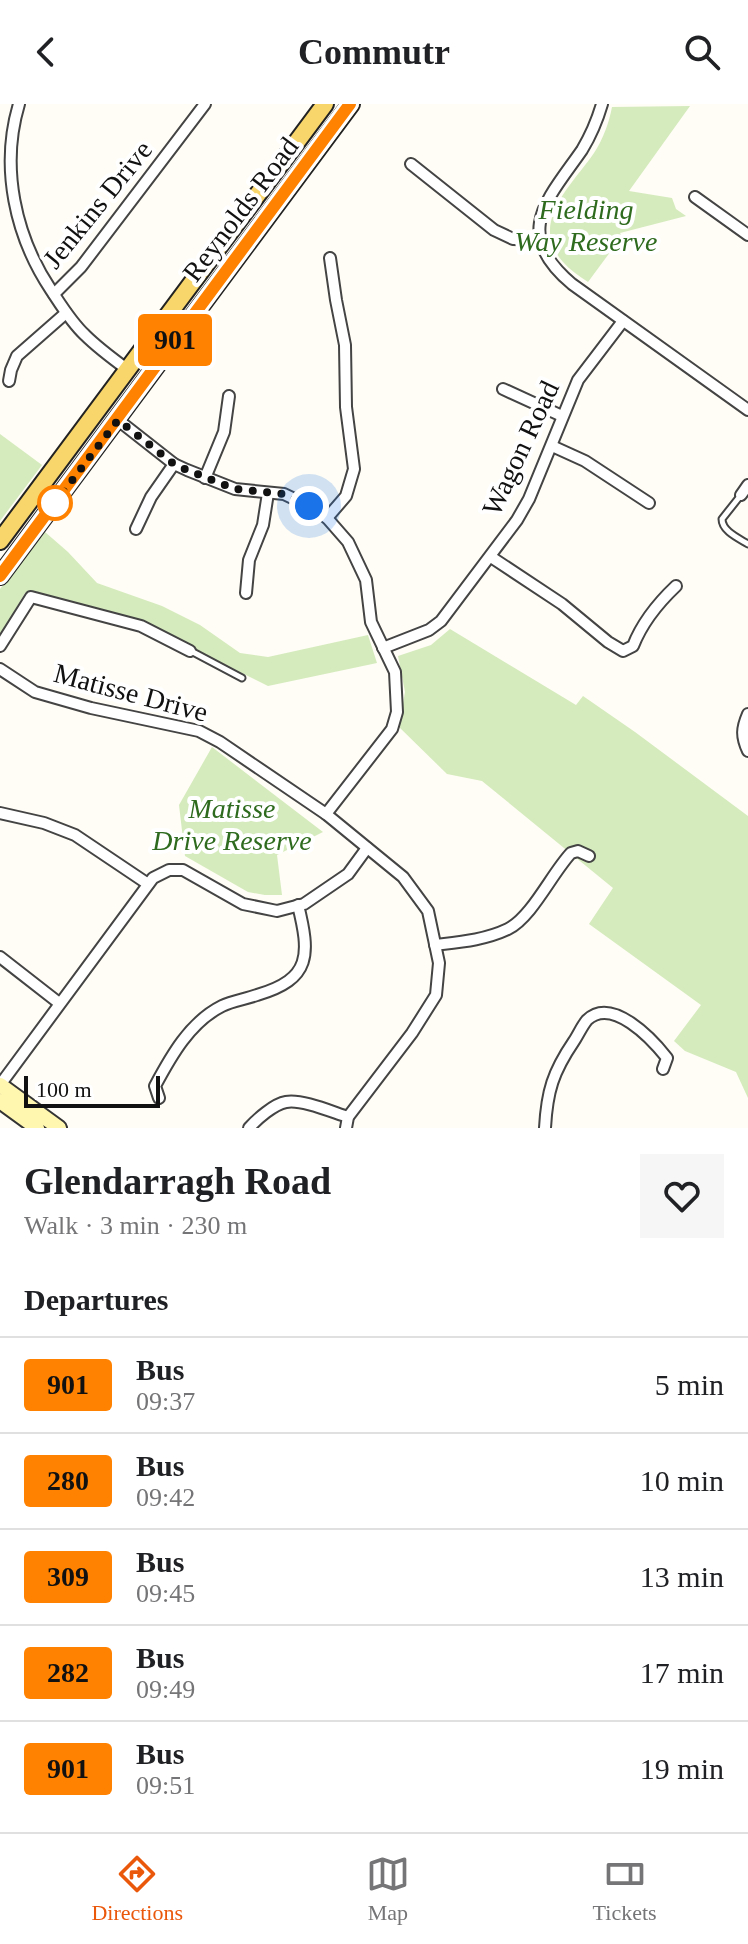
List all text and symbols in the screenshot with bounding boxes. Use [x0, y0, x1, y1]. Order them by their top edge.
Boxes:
icon: back [24, 30, 68, 74]
icon: search [680, 30, 724, 74]
text: Commutr [298, 32, 450, 72]
street label: Reynolds Road [176, 131, 305, 287]
street label: Jenkins Drive [37, 134, 158, 274]
park label: Fielding Way Reserve [515, 194, 657, 257]
line badge: 901 [129, 314, 221, 366]
text: 901 [154, 324, 196, 355]
street label: Wagon Road [476, 376, 565, 520]
unlabelled marker [38, 486, 72, 520]
your location [289, 486, 329, 526]
street label: Matisse Drive [51, 657, 211, 728]
park label: Matisse Drive Reserve [151, 793, 312, 856]
scale bar [24, 1072, 160, 1108]
text: 100 m [36, 1077, 92, 1102]
button: heart [640, 1154, 724, 1238]
text: Glendarragh Road [24, 1160, 331, 1202]
text: Walk · 3 min · 230 m [24, 1211, 247, 1240]
text: Departures [24, 1283, 168, 1316]
text: Bus [136, 1353, 184, 1386]
text: 5 min [655, 1368, 724, 1401]
text: 901 [47, 1369, 89, 1400]
text: 09:37 [136, 1387, 195, 1416]
text: Bus [136, 1449, 184, 1482]
text: 10 min [640, 1464, 724, 1497]
text: 280 [47, 1465, 89, 1496]
text: 09:42 [136, 1483, 195, 1512]
text: Bus [136, 1545, 184, 1578]
text: 13 min [640, 1560, 724, 1593]
text: 309 [47, 1561, 89, 1592]
text: 09:45 [136, 1579, 195, 1608]
text: Bus [136, 1641, 184, 1674]
text: 17 min [640, 1656, 724, 1689]
text: 282 [47, 1657, 89, 1688]
text: 09:49 [136, 1675, 195, 1704]
text: Bus [136, 1737, 184, 1770]
text: 19 min [640, 1752, 724, 1785]
text: 901 [47, 1753, 89, 1784]
text: 09:51 [136, 1771, 195, 1800]
tab: Directions [91, 1852, 183, 1926]
tab: Map [366, 1852, 410, 1926]
tab: Tickets [593, 1852, 657, 1926]

